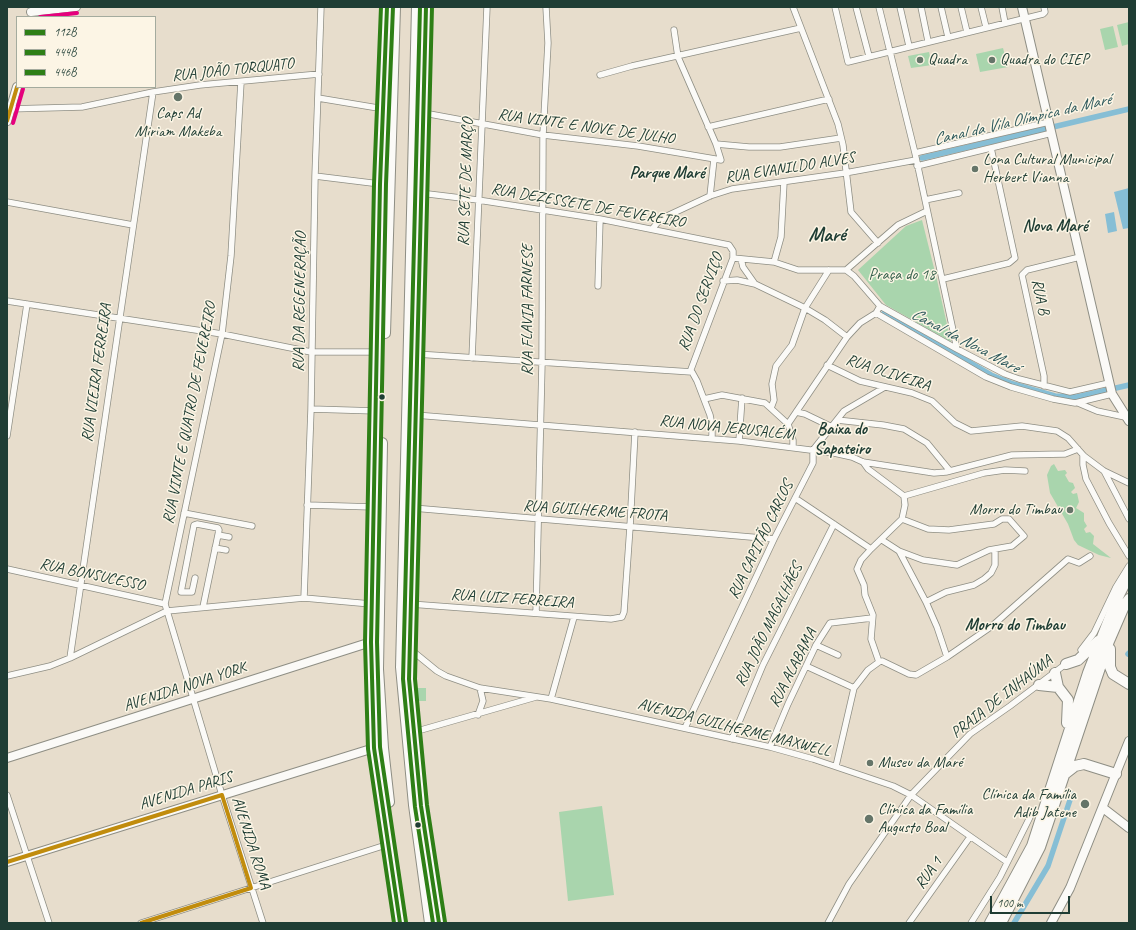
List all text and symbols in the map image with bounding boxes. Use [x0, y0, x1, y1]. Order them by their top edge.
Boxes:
legend [16, 16, 156, 88]
text: 112B [54, 24, 76, 40]
text: 444B [54, 44, 76, 60]
place label: Quadra [928, 50, 967, 70]
place label: Quadra do CIEP [1000, 50, 1089, 70]
street label: RUA JOÃO TORQUATO [171, 54, 295, 86]
marker: Quadra [915, 55, 925, 65]
marker: Quadra do CIEP [987, 55, 997, 65]
text: 446B [54, 64, 76, 80]
water label: Canal da Vila Olímpica da Maré [931, 90, 1113, 150]
marker: Caps Ad Miriam Makeba [172, 91, 184, 103]
place label: Caps Ad Miriam Makeba [135, 104, 221, 142]
street label: RUA VINTE E NOVE DE JULHO [496, 105, 676, 149]
street label: RUA SETE DE MARÇO [454, 118, 478, 246]
street label: RUA EVANILDO ALVES [724, 148, 856, 188]
place label: Lona Cultural Municipal Herbert Vianna [983, 150, 1111, 188]
district label: Parque Maré [629, 164, 705, 184]
marker: Lona Cultural Municipal Herbert Vianna [970, 164, 980, 174]
street label: RUA DEZESSETE DE FEVEREIRO [490, 179, 686, 233]
district label: Nova Maré [1022, 217, 1088, 237]
district label: Maré [808, 224, 846, 248]
street label: RUA DA REGENERAÇÃO [289, 232, 311, 372]
street label: RUA FLAVIA FARNESE [518, 244, 538, 376]
street label: RUA DO SERVIÇO [674, 250, 728, 354]
park label: Praça do 18 [869, 265, 935, 285]
street label: RUA B [1027, 277, 1053, 317]
street label: RUA VINTE E QUATRO DE FEVEREIRO [159, 301, 221, 525]
street label: RUA VIEIRA FERREIRA [78, 303, 116, 443]
water label: Canal da Nova Maré [908, 304, 1022, 378]
street label: RUA OLIVEIRA [843, 350, 933, 396]
unlabelled marker [377, 392, 387, 402]
street label: RUA NOVA JERUSALÉM [659, 411, 795, 445]
district label: Baixa do Sapateiro [814, 420, 870, 460]
street label: RUA CAPITÃO CARLOS [724, 478, 798, 602]
street label: RUA GUILHERME FROTA [522, 496, 668, 526]
place label: Morro do Timbau [969, 500, 1062, 520]
marker: Morro do Timbau [1065, 505, 1075, 515]
street label: RUA BONSUCESSO [38, 555, 146, 595]
street label: RUA JOÃO MAGALHÃES [731, 560, 807, 690]
street label: RUA LUIZ FERREIRA [450, 585, 574, 613]
district label: Morro do Timbau [965, 616, 1065, 636]
street label: RUA ALABAMA [765, 625, 821, 711]
street label: PRAIA DE INHAÚMA [947, 651, 1057, 743]
street label: AVENIDA NOVA YORK [121, 658, 249, 716]
street label: AVENIDA GUILHERME MAXWELL [636, 695, 832, 761]
place label: Museu da Maré [878, 753, 962, 773]
marker: Museu da Maré [865, 758, 875, 768]
street label: AVENIDA PARIS [137, 768, 235, 814]
place label: Clínica da Família Adib Jatene [982, 785, 1076, 823]
street label: AVENIDA ROMA [227, 795, 275, 891]
marker: Clínica da Família Adib Jatene [1079, 798, 1091, 810]
place label: Clínica da Família Augusto Boal [878, 800, 972, 838]
marker: Clínica da Família Augusto Boal [863, 813, 875, 825]
unlabelled marker [413, 820, 423, 830]
street label: RUA 1 [911, 853, 947, 893]
scale bar [992, 888, 1072, 914]
text: 100 m [997, 895, 1023, 911]

